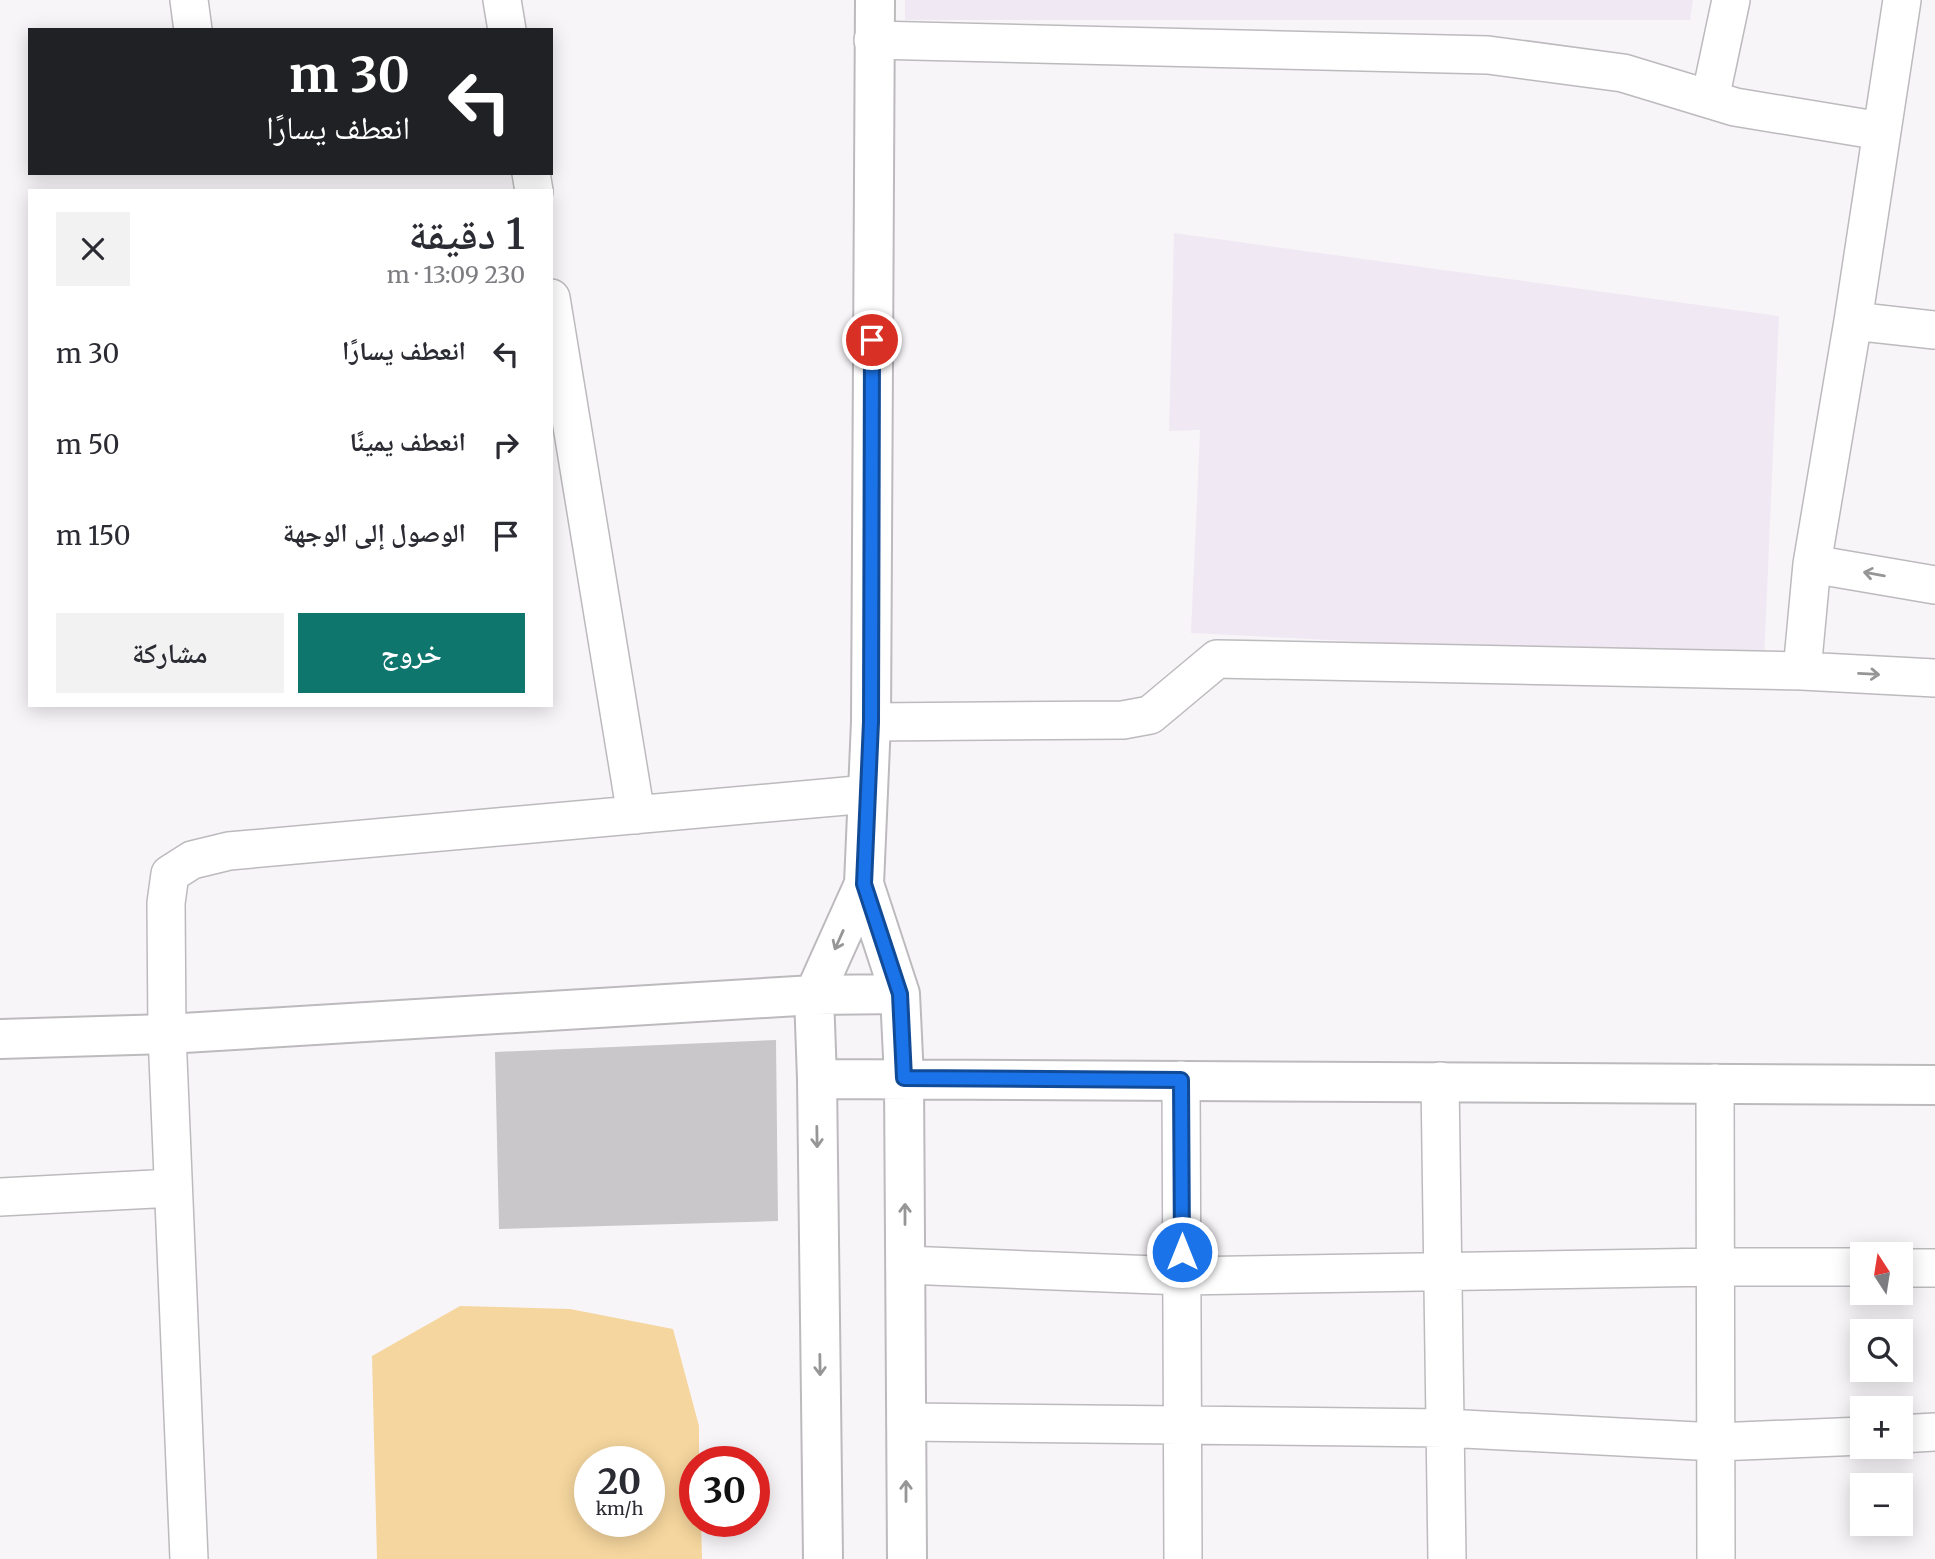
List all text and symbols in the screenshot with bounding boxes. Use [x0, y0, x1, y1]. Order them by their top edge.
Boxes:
text: 30 m [289, 44, 410, 105]
icon: left [434, 56, 525, 147]
text: انعطف يسارًا [266, 108, 410, 148]
text: 1 دقيقة [409, 208, 525, 260]
button: close [56, 212, 130, 286]
text: 230 m · 13:09 [387, 260, 525, 289]
pin [842, 310, 902, 370]
icon: arrive [853, 321, 891, 359]
text: انعطف يسارًا [342, 334, 466, 367]
icon: left [487, 335, 525, 373]
text: 30 m [56, 337, 119, 370]
text: انعطف يمينًا [350, 425, 466, 458]
icon: right [487, 426, 525, 464]
text: 50 m [56, 428, 120, 461]
text: الوصول إلى الوجهة [283, 516, 466, 549]
icon: arrive [487, 517, 525, 555]
text: 150 m [56, 519, 130, 552]
one-way arrow [1863, 567, 1886, 580]
button: مشاركة [56, 613, 284, 693]
button: خروج [298, 613, 525, 693]
one-way arrow [1857, 668, 1880, 681]
one-way arrow [832, 929, 845, 950]
one-way arrow [811, 1125, 824, 1148]
one-way arrow [898, 1203, 912, 1226]
position arrow [1145, 1215, 1219, 1289]
north arrow [1850, 1242, 1913, 1306]
map controls [1850, 1242, 1913, 1536]
button: search [1850, 1319, 1913, 1382]
one-way arrow [813, 1353, 827, 1376]
button: + [1850, 1396, 1913, 1459]
speed limit sign: 30 [679, 1446, 770, 1537]
text: 20 [598, 1460, 641, 1504]
button: − [1850, 1473, 1913, 1536]
one-way arrow [900, 1480, 913, 1503]
text: km/h [596, 1497, 643, 1520]

